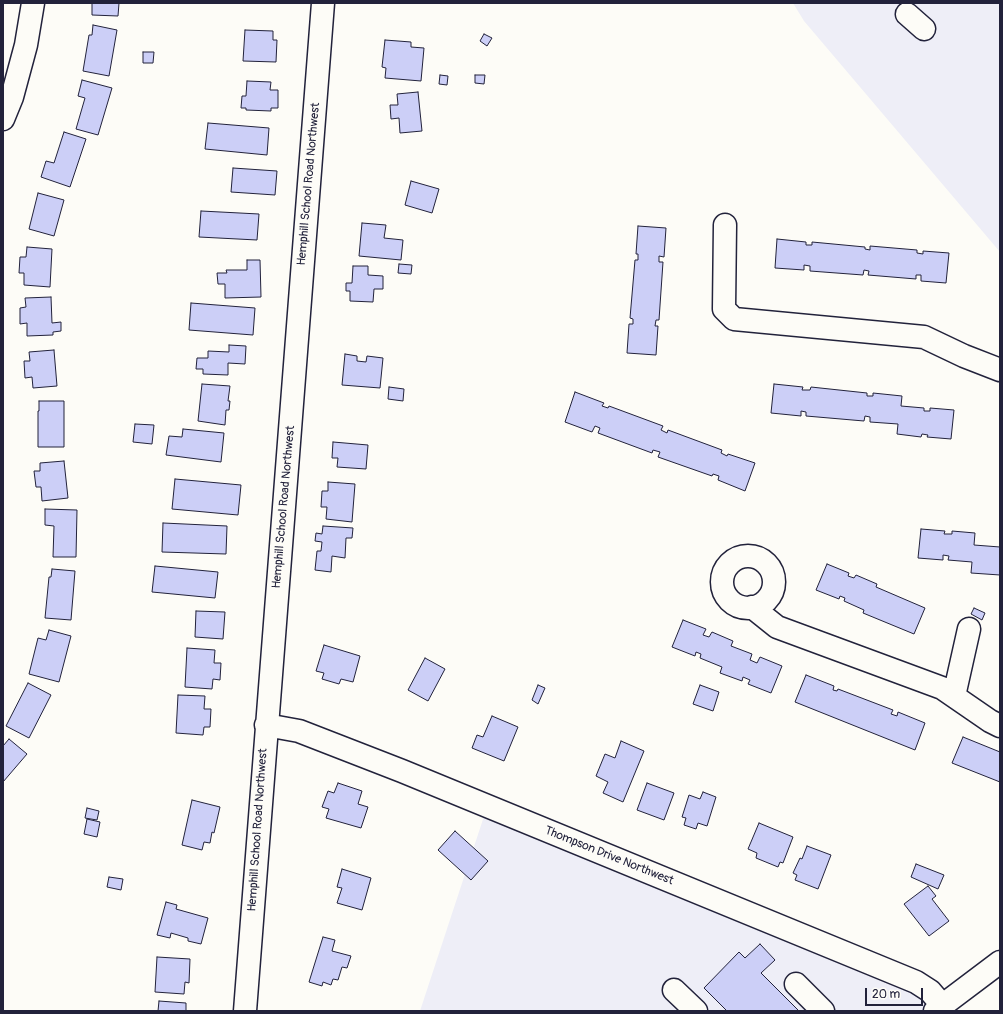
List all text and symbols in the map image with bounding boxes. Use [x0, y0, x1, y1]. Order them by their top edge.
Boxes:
street label: Hemphill School Road Northwest [295, 102, 323, 266]
street label: Hemphill School Road Northwest [270, 425, 298, 589]
street label: Hemphill School Road Northwest [245, 748, 271, 912]
street label: Thompson Drive Northwest [543, 824, 675, 888]
scale bar [867, 980, 925, 1006]
text: 20 m [872, 987, 900, 1002]

